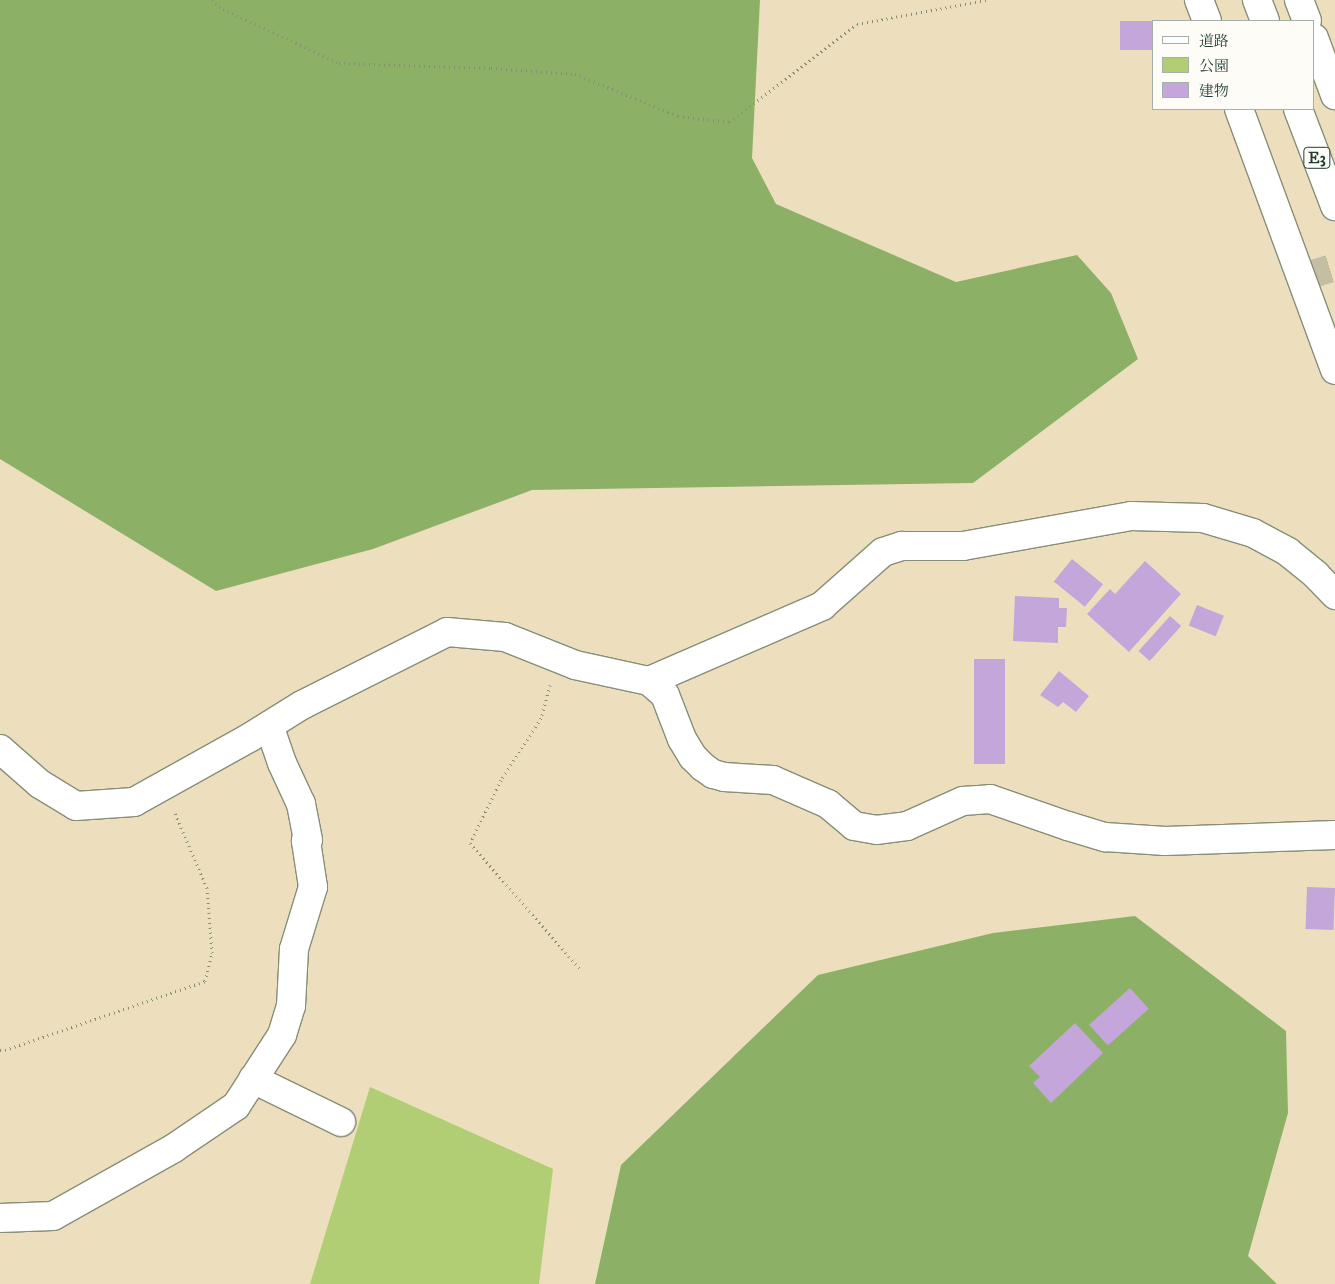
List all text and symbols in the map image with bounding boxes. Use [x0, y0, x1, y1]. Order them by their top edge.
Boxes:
legend [1152, 20, 1315, 110]
text: 道路 [1199, 32, 1229, 51]
text: 公園 [1199, 57, 1229, 76]
text: 建物 [1199, 82, 1229, 101]
road number: E3 [1303, 144, 1331, 172]

